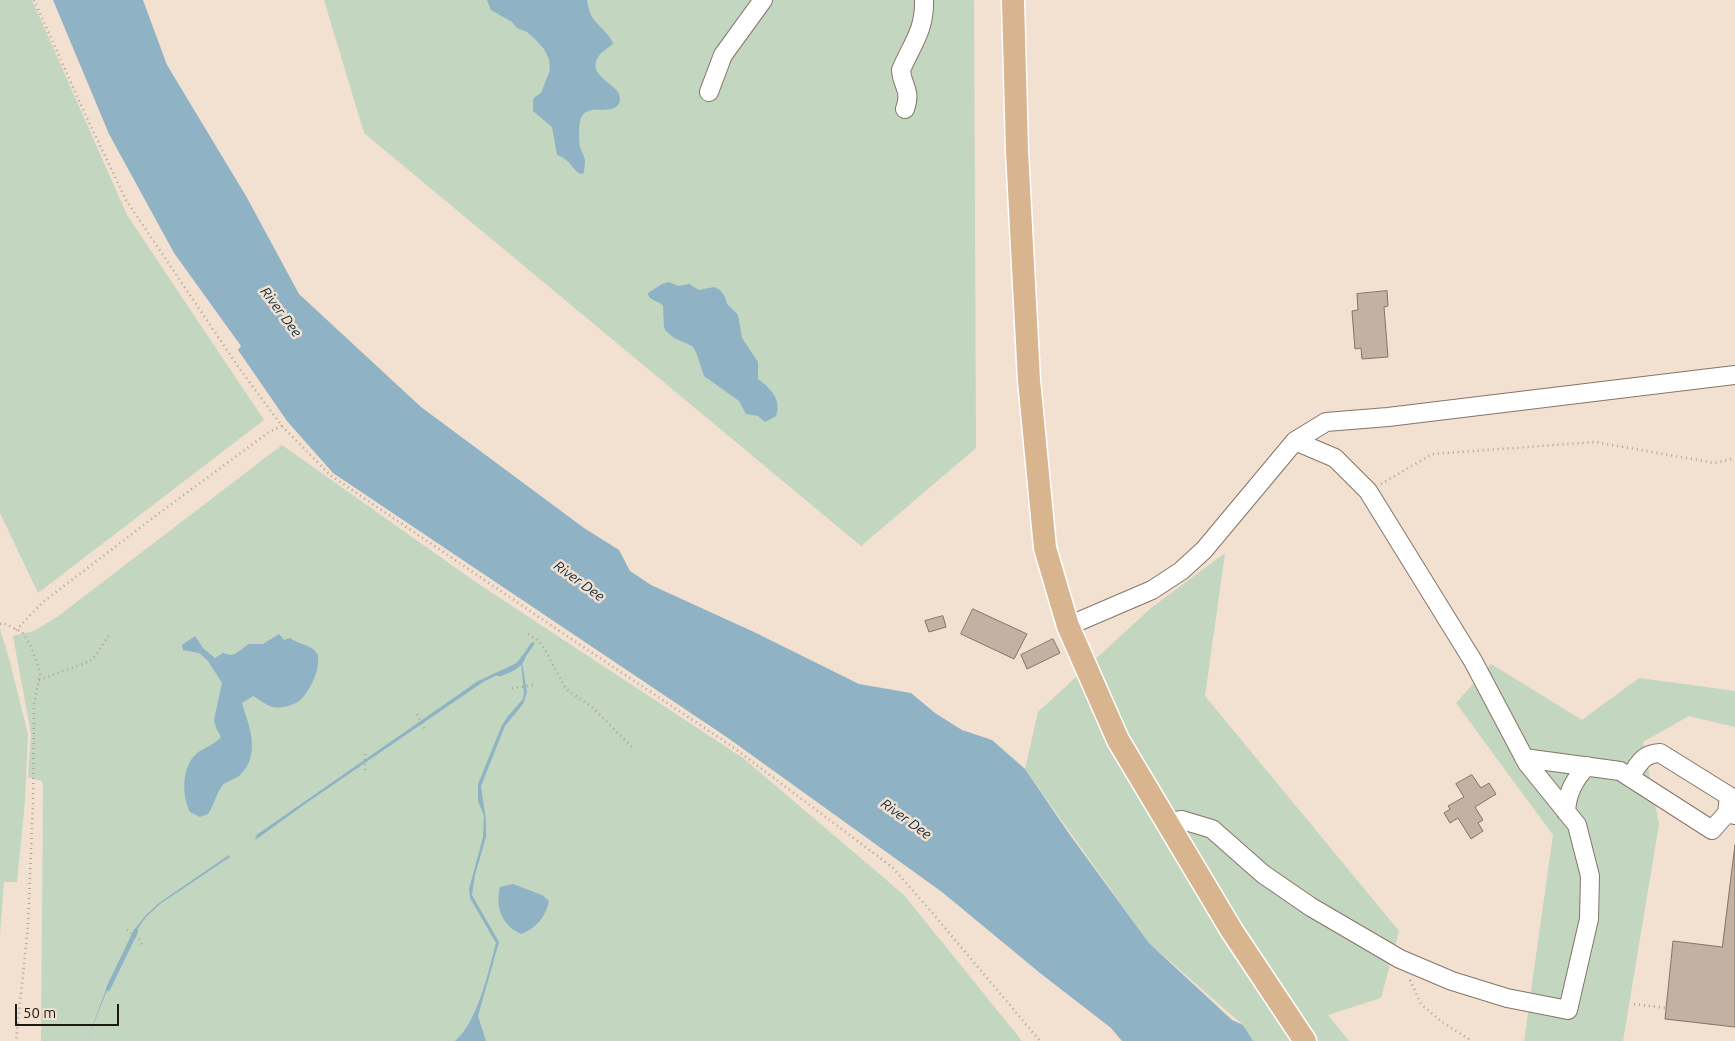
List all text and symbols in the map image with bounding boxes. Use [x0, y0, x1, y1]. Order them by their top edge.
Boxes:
water label: River Dee [257, 284, 305, 340]
water label: River Dee [550, 557, 608, 605]
water label: River Dee [877, 795, 935, 843]
scale bar [18, 994, 121, 1026]
text: 50 m [23, 1004, 56, 1021]

